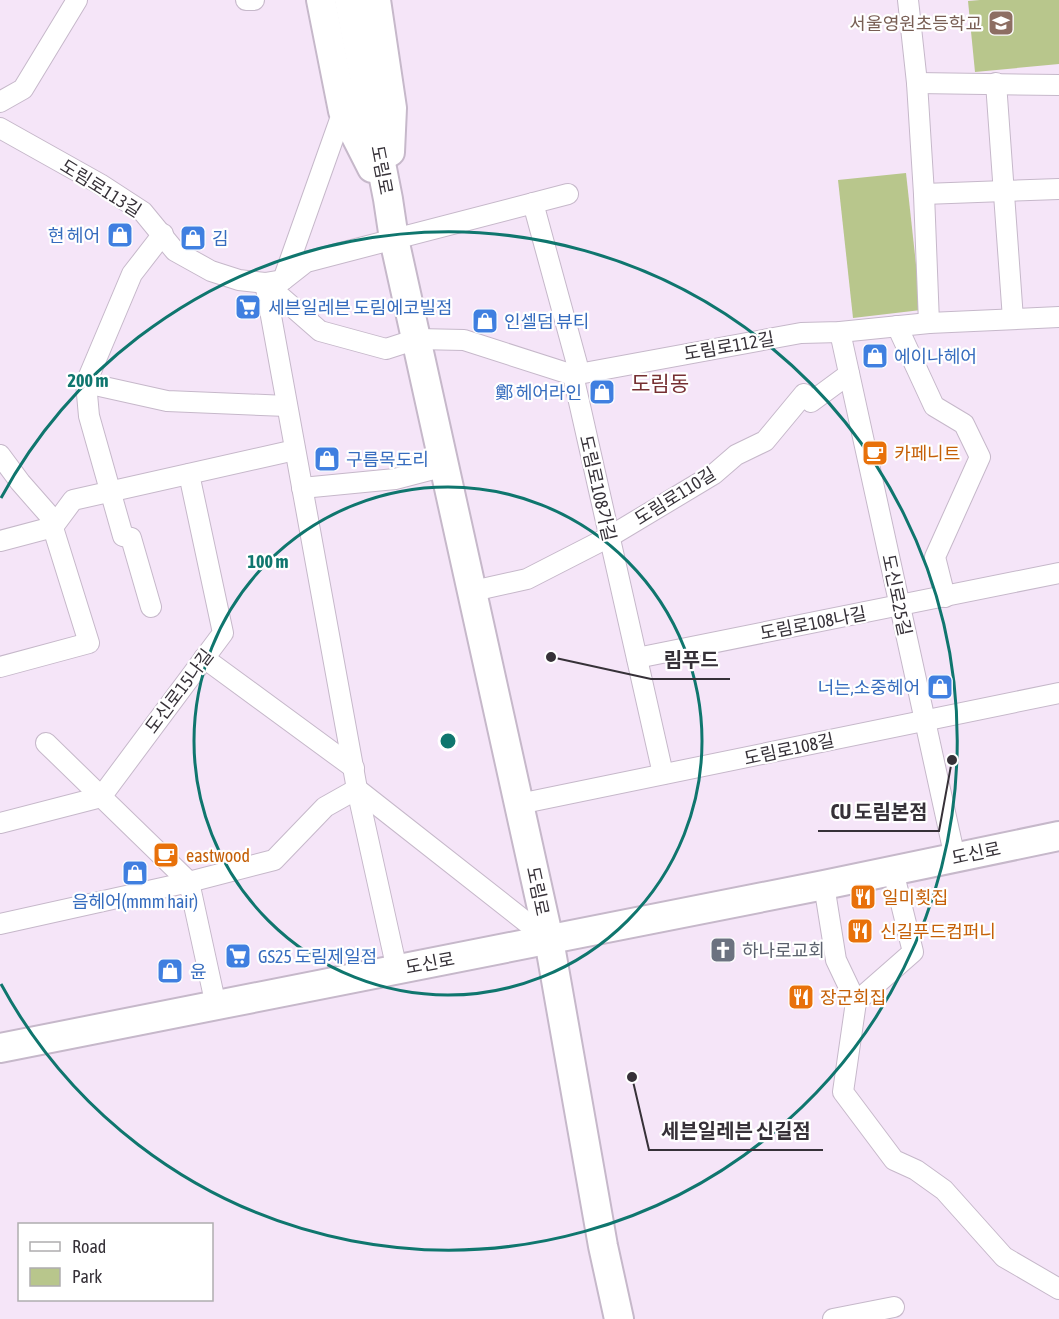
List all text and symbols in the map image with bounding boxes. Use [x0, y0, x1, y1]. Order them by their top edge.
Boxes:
school or university icon: 서울영원초등학교 [986, 8, 1016, 38]
place label: 서울영원초등학교 [850, 13, 982, 34]
street label: 도림로 [367, 144, 397, 196]
street label: 도림로113길 [57, 155, 145, 221]
shop icon: 현 헤어 [105, 220, 135, 250]
shop icon: 김 [178, 223, 208, 253]
place label: 현 헤어 [48, 225, 100, 246]
place label: 김 [212, 228, 229, 249]
supermarket icon: 세븐일레븐 도림에코빌점 [233, 292, 263, 322]
place label: 세븐일레븐 도림에코빌점 [268, 297, 453, 318]
shop icon: 인셀덤 뷰티 [470, 306, 500, 336]
place label: 인셀덤 뷰티 [504, 311, 589, 332]
street label: 도림로112길 [682, 328, 776, 364]
shop icon: 에이나헤어 [860, 341, 890, 371]
place label: 에이나헤어 [894, 346, 977, 367]
text: 200 m [68, 370, 108, 391]
district label: 도림동 [631, 371, 689, 395]
shop icon: 鄭 헤어라인 [587, 377, 617, 407]
place label: 鄭 헤어라인 [495, 382, 582, 403]
street label: 도림로108가길 [576, 433, 620, 543]
cafe icon: 카페니트 [860, 438, 890, 468]
place label: 카페니트 [894, 443, 960, 464]
shop icon: 구름목도리 [312, 444, 342, 474]
place label: 구름목도리 [346, 449, 429, 470]
street label: 도림로110길 [631, 463, 719, 529]
text: 100 m [248, 551, 288, 572]
street label: 도신로25길 [878, 552, 916, 638]
street label: 도림로108나길 [758, 602, 868, 644]
callout: 림푸드 [651, 641, 730, 679]
street label: 도신로15나길 [141, 645, 217, 737]
text: 림푸드 [663, 648, 719, 671]
shop icon: 너는,소중헤어 [925, 672, 955, 702]
place label: 너는,소중헤어 [817, 677, 920, 698]
street label: 도림로108길 [742, 729, 836, 769]
centre of rings [438, 731, 458, 751]
callout: CU 도림본점 [818, 793, 939, 831]
text: CU 도림본점 [830, 800, 928, 823]
street label: 도신로 [950, 838, 1002, 868]
cafe icon: eastwood [151, 840, 181, 870]
place label: eastwood [186, 845, 250, 866]
shop icon: 음헤어(mmm hair) [120, 858, 150, 888]
street label: 도림로 [523, 865, 553, 917]
restaurant icon: 일미횟집 [848, 882, 878, 912]
place label: 일미횟집 [882, 887, 948, 908]
place label: 음헤어(mmm hair) [72, 891, 198, 912]
restaurant icon: 신길푸드컴퍼니 [845, 916, 875, 946]
place label: 신길푸드컴퍼니 [880, 921, 996, 942]
church icon: 하나로교회 [708, 935, 738, 965]
place label: 하나로교회 [742, 940, 825, 961]
supermarket icon: GS25 도림제일점 [223, 941, 253, 971]
place label: GS25 도림제일점 [258, 946, 377, 967]
street label: 도신로 [404, 948, 456, 978]
shop icon: 윤 [155, 956, 185, 986]
place label: 윤 [190, 961, 207, 982]
restaurant icon: 장군회집 [786, 982, 816, 1012]
place label: 장군회집 [820, 987, 886, 1008]
callout: 세븐일레븐 신길점 [649, 1112, 823, 1150]
text: 세븐일레븐 신길점 [661, 1119, 811, 1142]
legend [18, 1223, 213, 1301]
text: Road [72, 1236, 106, 1257]
text: Park [72, 1266, 102, 1287]

